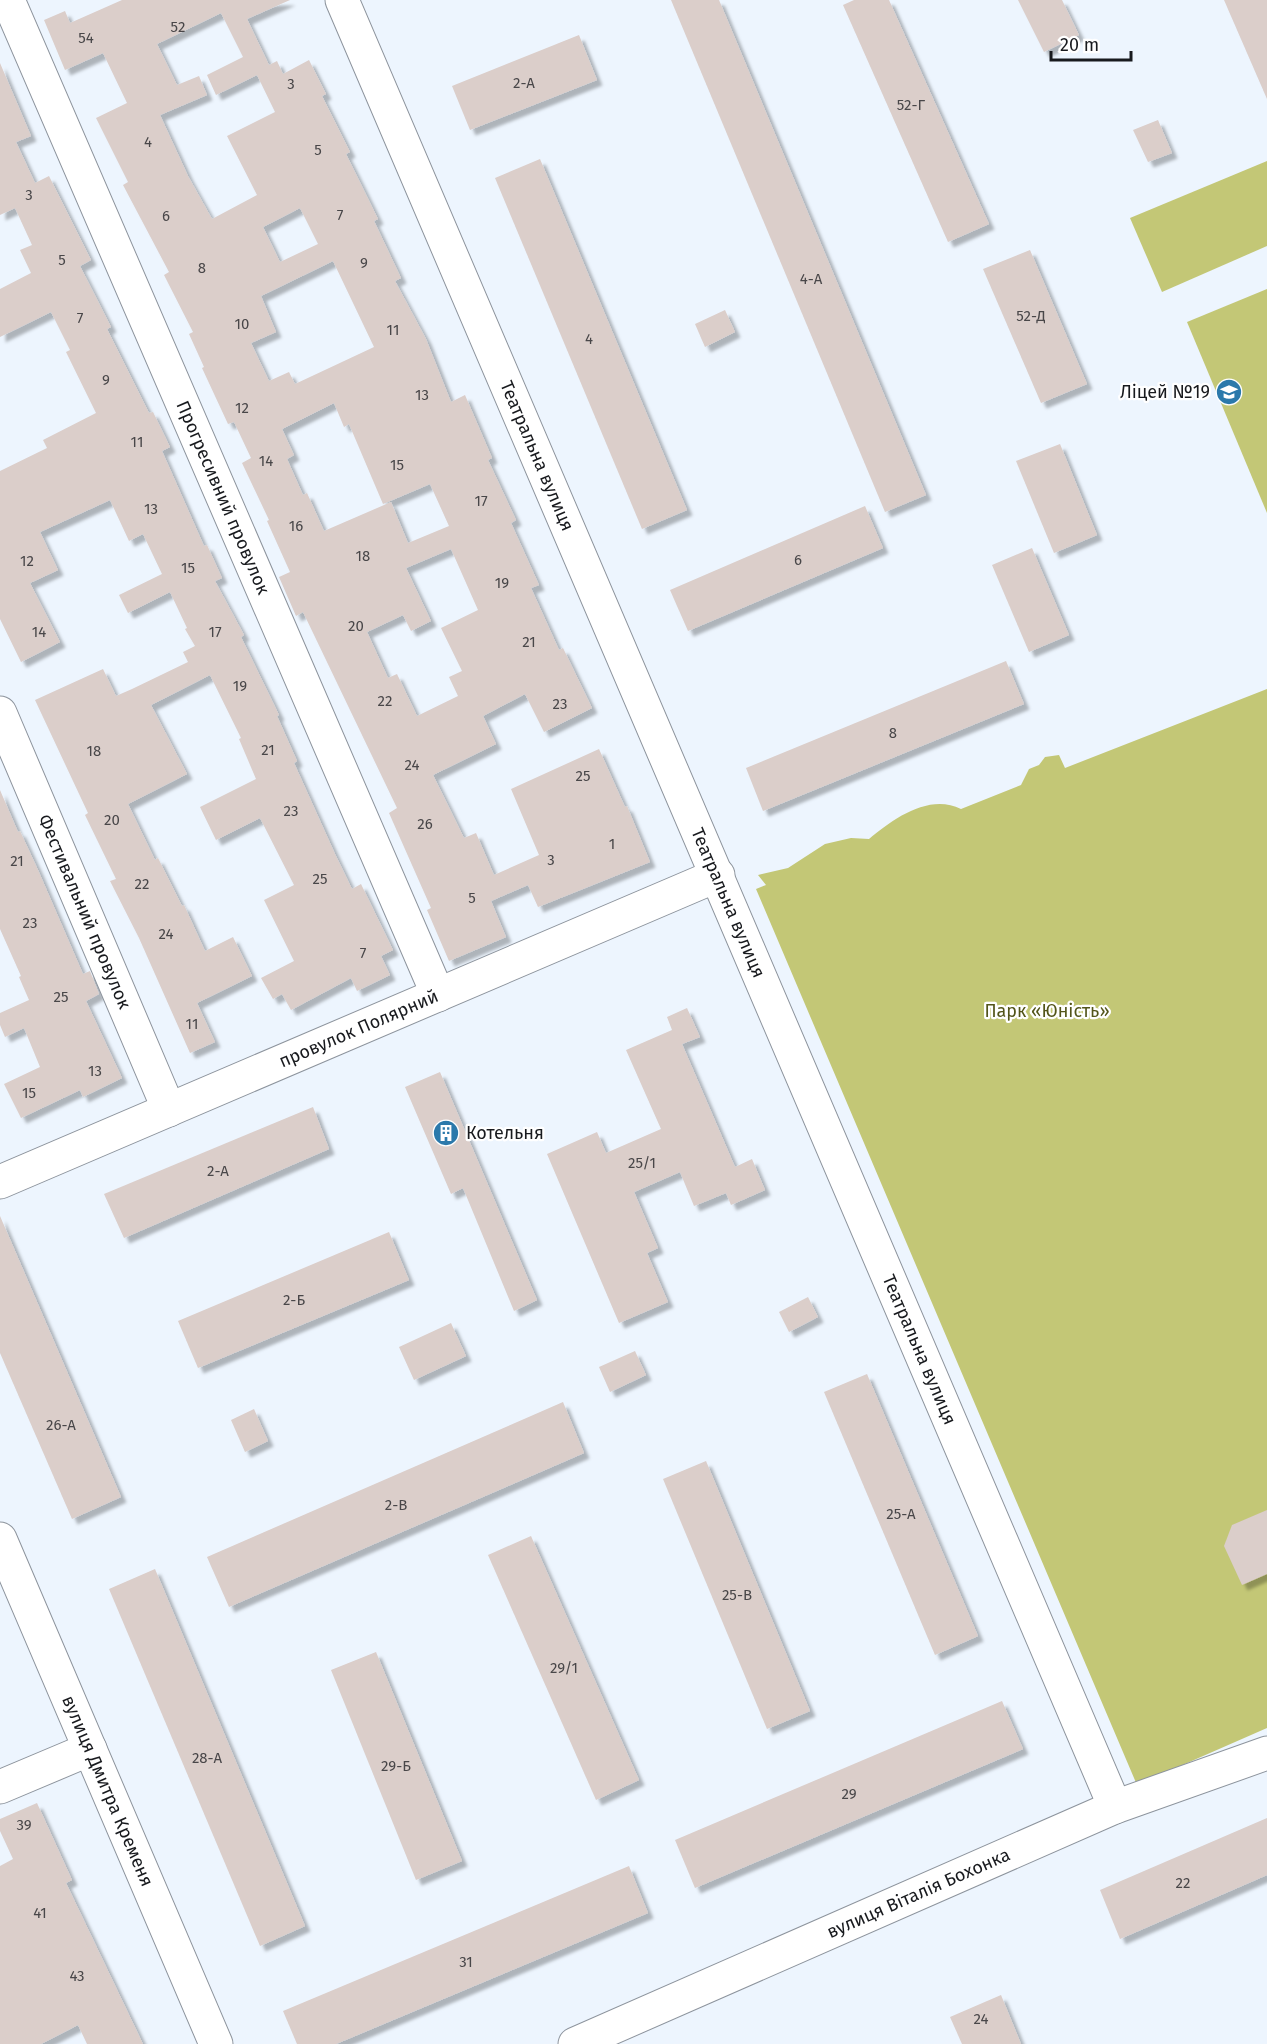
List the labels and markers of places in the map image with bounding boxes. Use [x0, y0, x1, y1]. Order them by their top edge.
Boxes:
school or university icon: Ліцей №19 [1214, 377, 1244, 407]
place label: Ліцей №19 [1120, 381, 1210, 403]
building icon: Котельня [431, 1118, 461, 1148]
place label: Котельня [466, 1122, 544, 1144]

